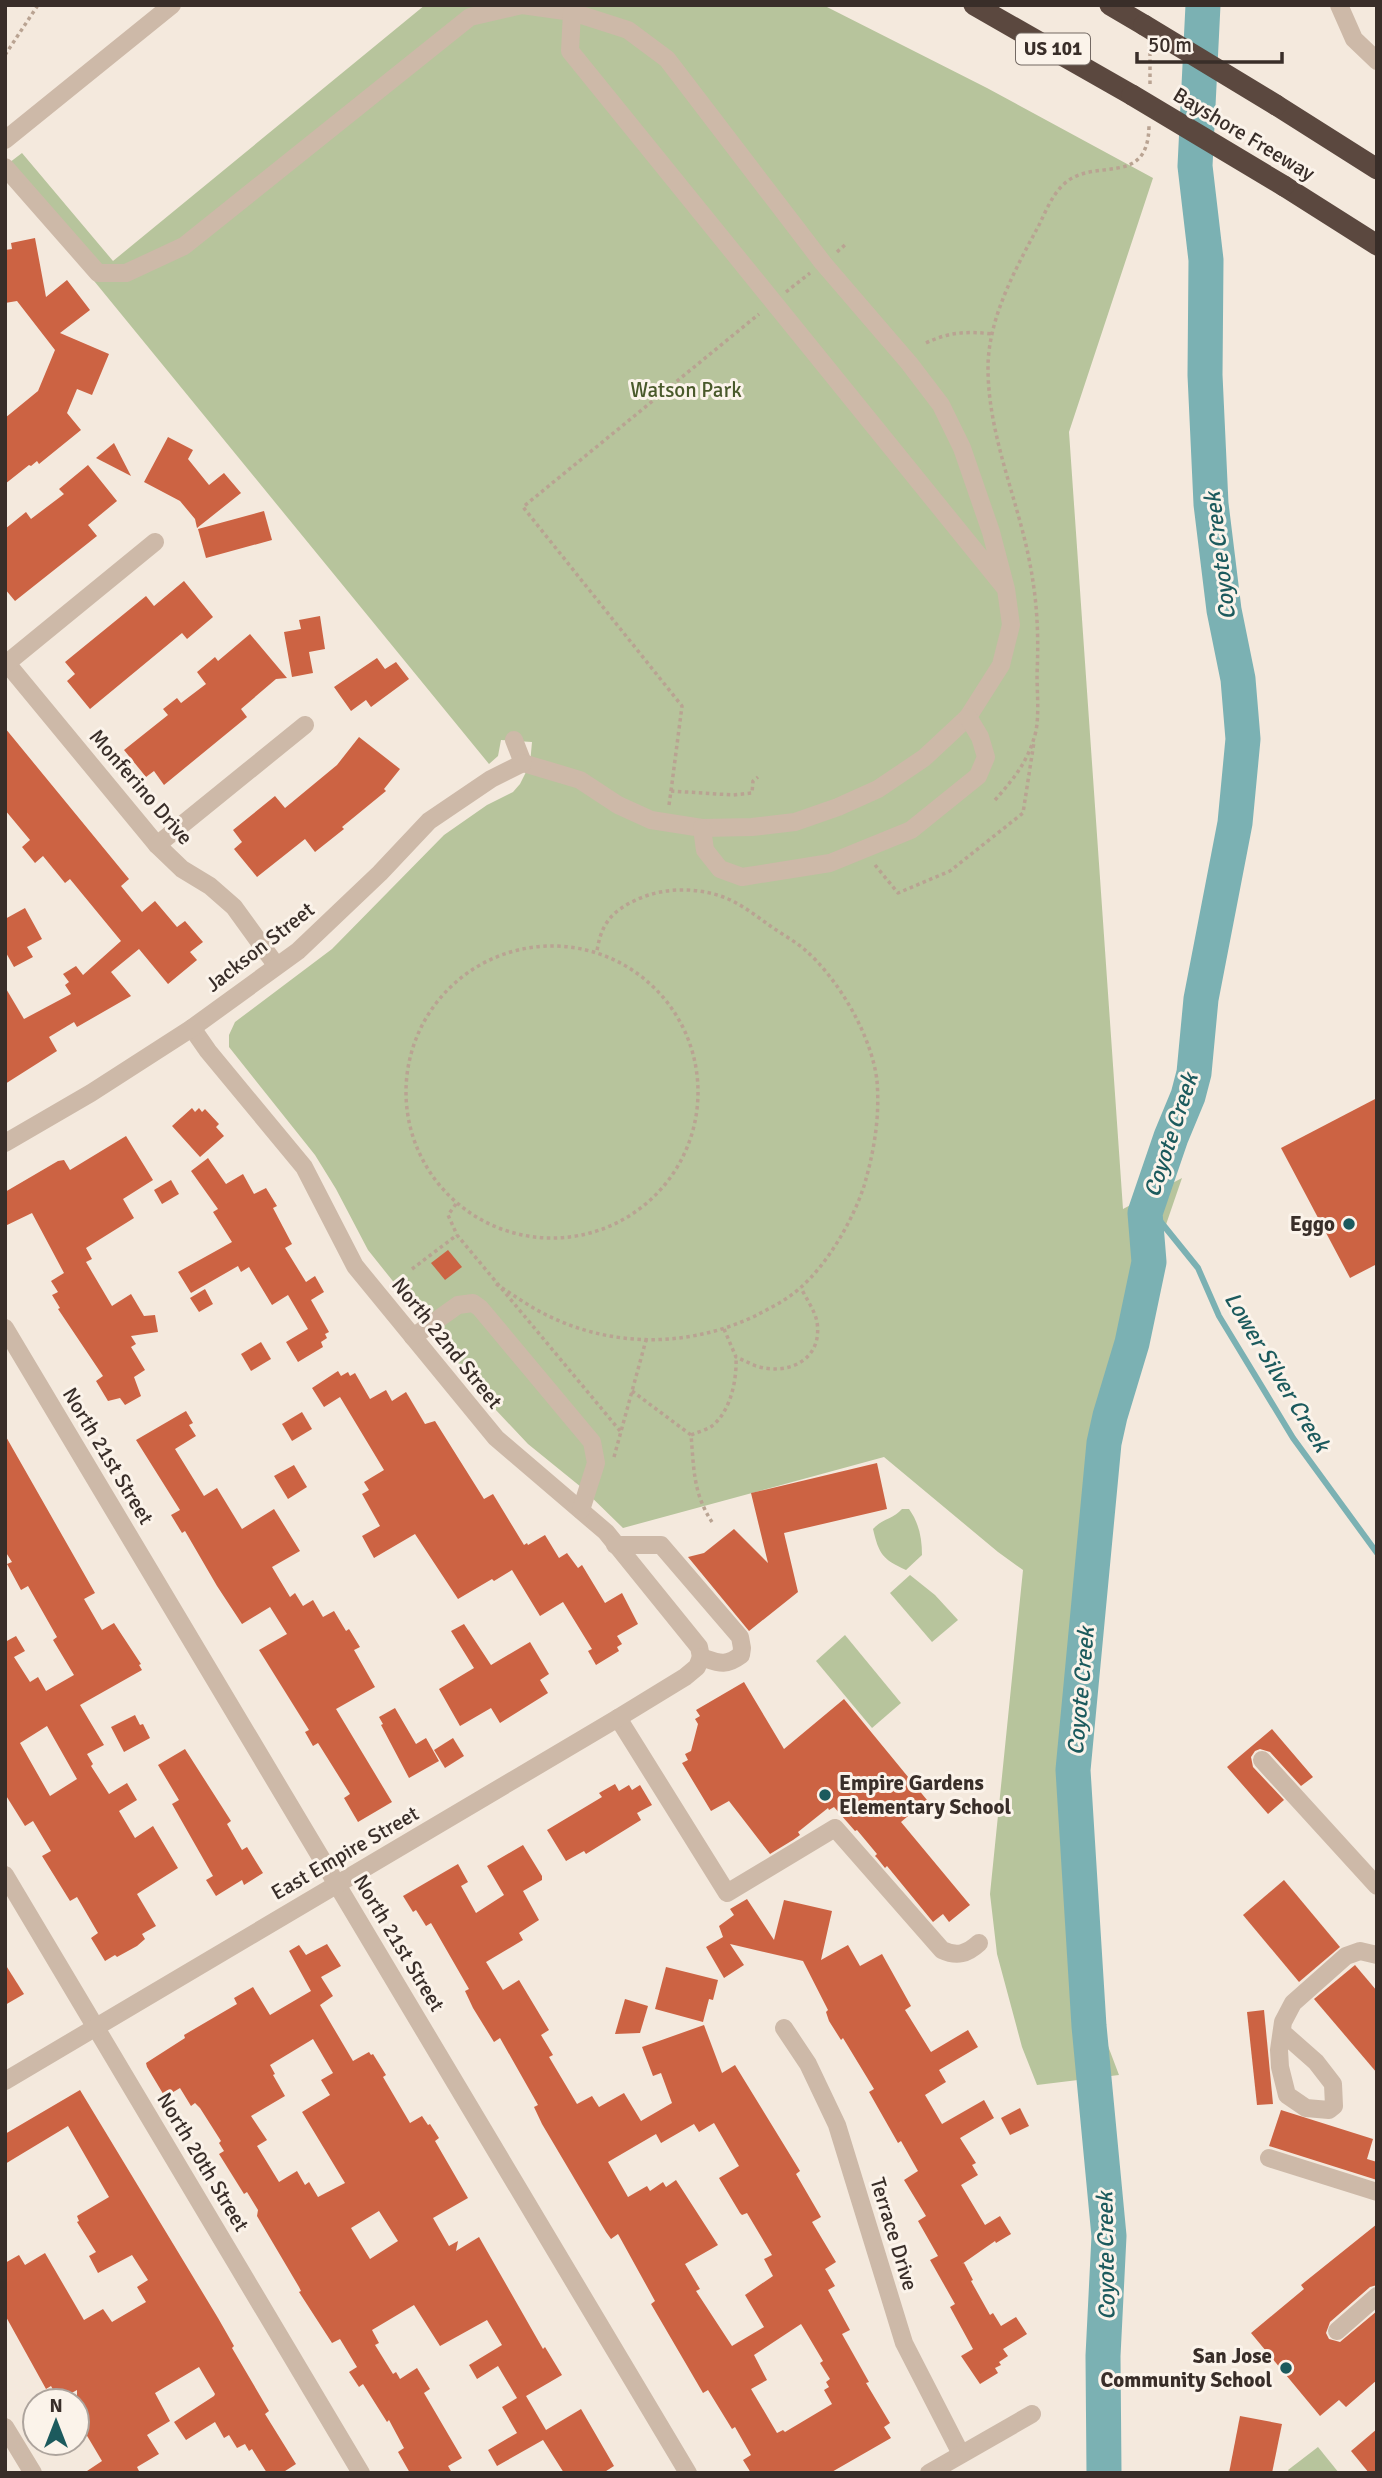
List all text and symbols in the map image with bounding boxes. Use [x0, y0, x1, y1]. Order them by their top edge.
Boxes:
scale bar [1137, 21, 1282, 65]
text: 50 m [1148, 32, 1192, 58]
road number: US 101 [1016, 34, 1090, 64]
street label: Bayshore Freeway [1168, 81, 1320, 187]
park label: Watson Park [630, 377, 742, 403]
water label: Coyote Creek [1197, 488, 1242, 622]
street label: Monferino Drive [84, 724, 198, 850]
street label: Jackson Street [200, 897, 320, 997]
water label: Coyote Creek [1137, 1067, 1205, 1201]
place label: Eggo [1290, 1211, 1335, 1237]
marker: Eggo [1341, 1216, 1357, 1232]
street label: North 22nd Street [386, 1272, 508, 1414]
water label: Lower Silver Creek [1218, 1287, 1337, 1459]
street label: North 21st Street [57, 1383, 159, 1529]
water label: Coyote Creek [1061, 1623, 1101, 1756]
place label: Empire Gardens Elementary School [839, 1770, 1011, 1820]
marker: Empire Gardens Elementary School [817, 1787, 833, 1803]
street label: East Empire Street [267, 1800, 423, 1906]
street label: North 21st Street [348, 1870, 450, 2016]
street label: North 20th Street [151, 2088, 255, 2236]
street label: Terrace Drive [864, 2174, 924, 2294]
water label: Coyote Creek [1090, 2189, 1122, 2320]
place label: San Jose Community School [1101, 2343, 1272, 2393]
marker: San Jose Community School [1278, 2360, 1294, 2376]
north arrow [21, 2387, 91, 2457]
text: N [49, 2394, 63, 2418]

